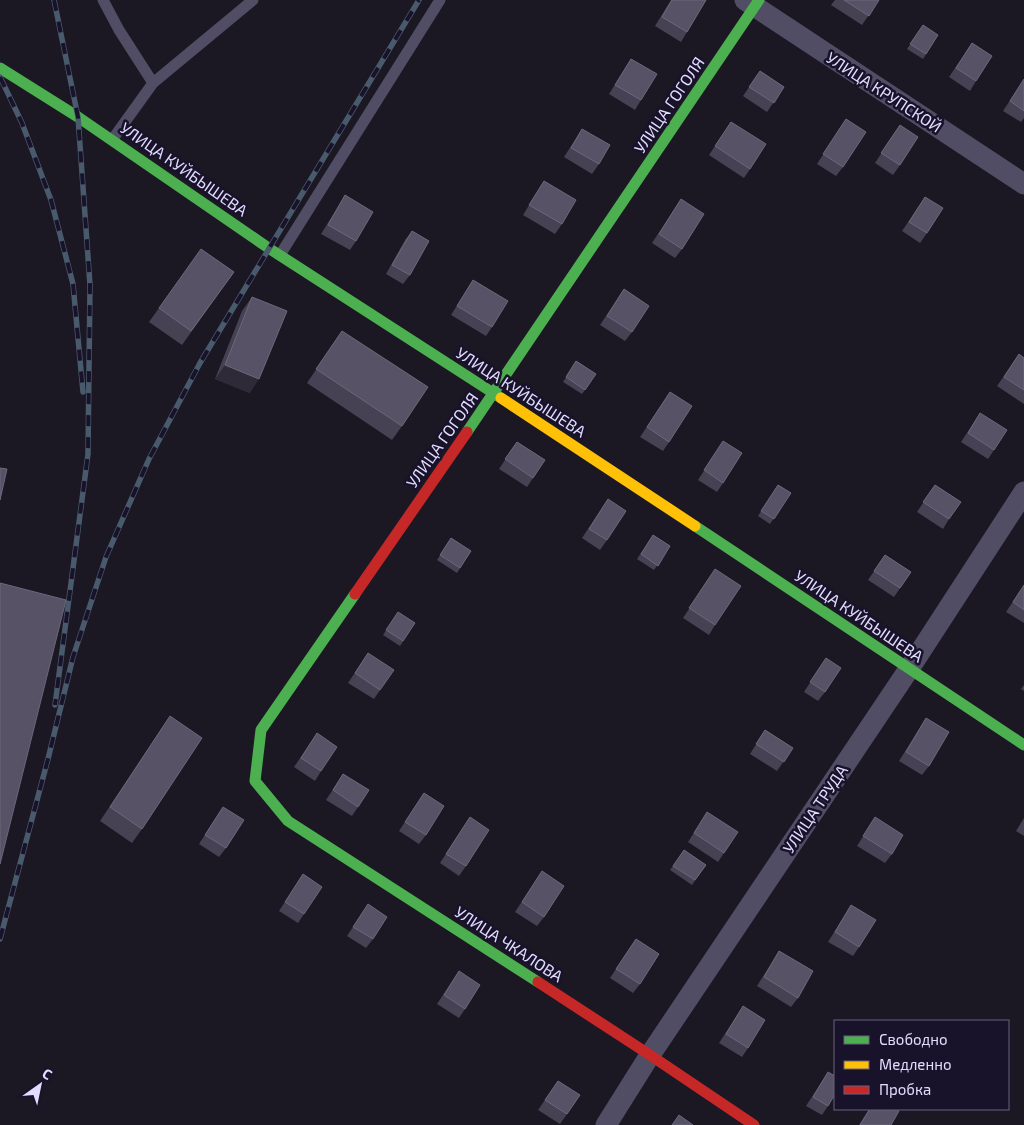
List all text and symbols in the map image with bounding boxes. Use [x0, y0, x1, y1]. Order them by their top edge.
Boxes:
street label: УЛИЦА КРУПСКОЙ [823, 47, 945, 136]
street label: УЛИЦА ГОГОЛЯ [629, 53, 708, 156]
street label: УЛИЦА КУЙБЫШЕВА [117, 118, 252, 220]
street label: УЛИЦА КУЙБЫШЕВА [453, 343, 590, 441]
street label: УЛИЦА ГОГОЛЯ [402, 388, 481, 491]
street label: УЛИЦА КУЙБЫШЕВА [791, 566, 927, 666]
street label: УЛИЦА ТРУДА [778, 761, 851, 856]
street label: УЛИЦА ЧКАЛОВА [452, 902, 567, 986]
legend [834, 1020, 1009, 1110]
text: Свободно [879, 1030, 948, 1048]
text: Медленно [879, 1055, 952, 1073]
north arrow [15, 1060, 65, 1110]
text: С [39, 1064, 55, 1083]
text: Пробка [879, 1080, 931, 1098]

